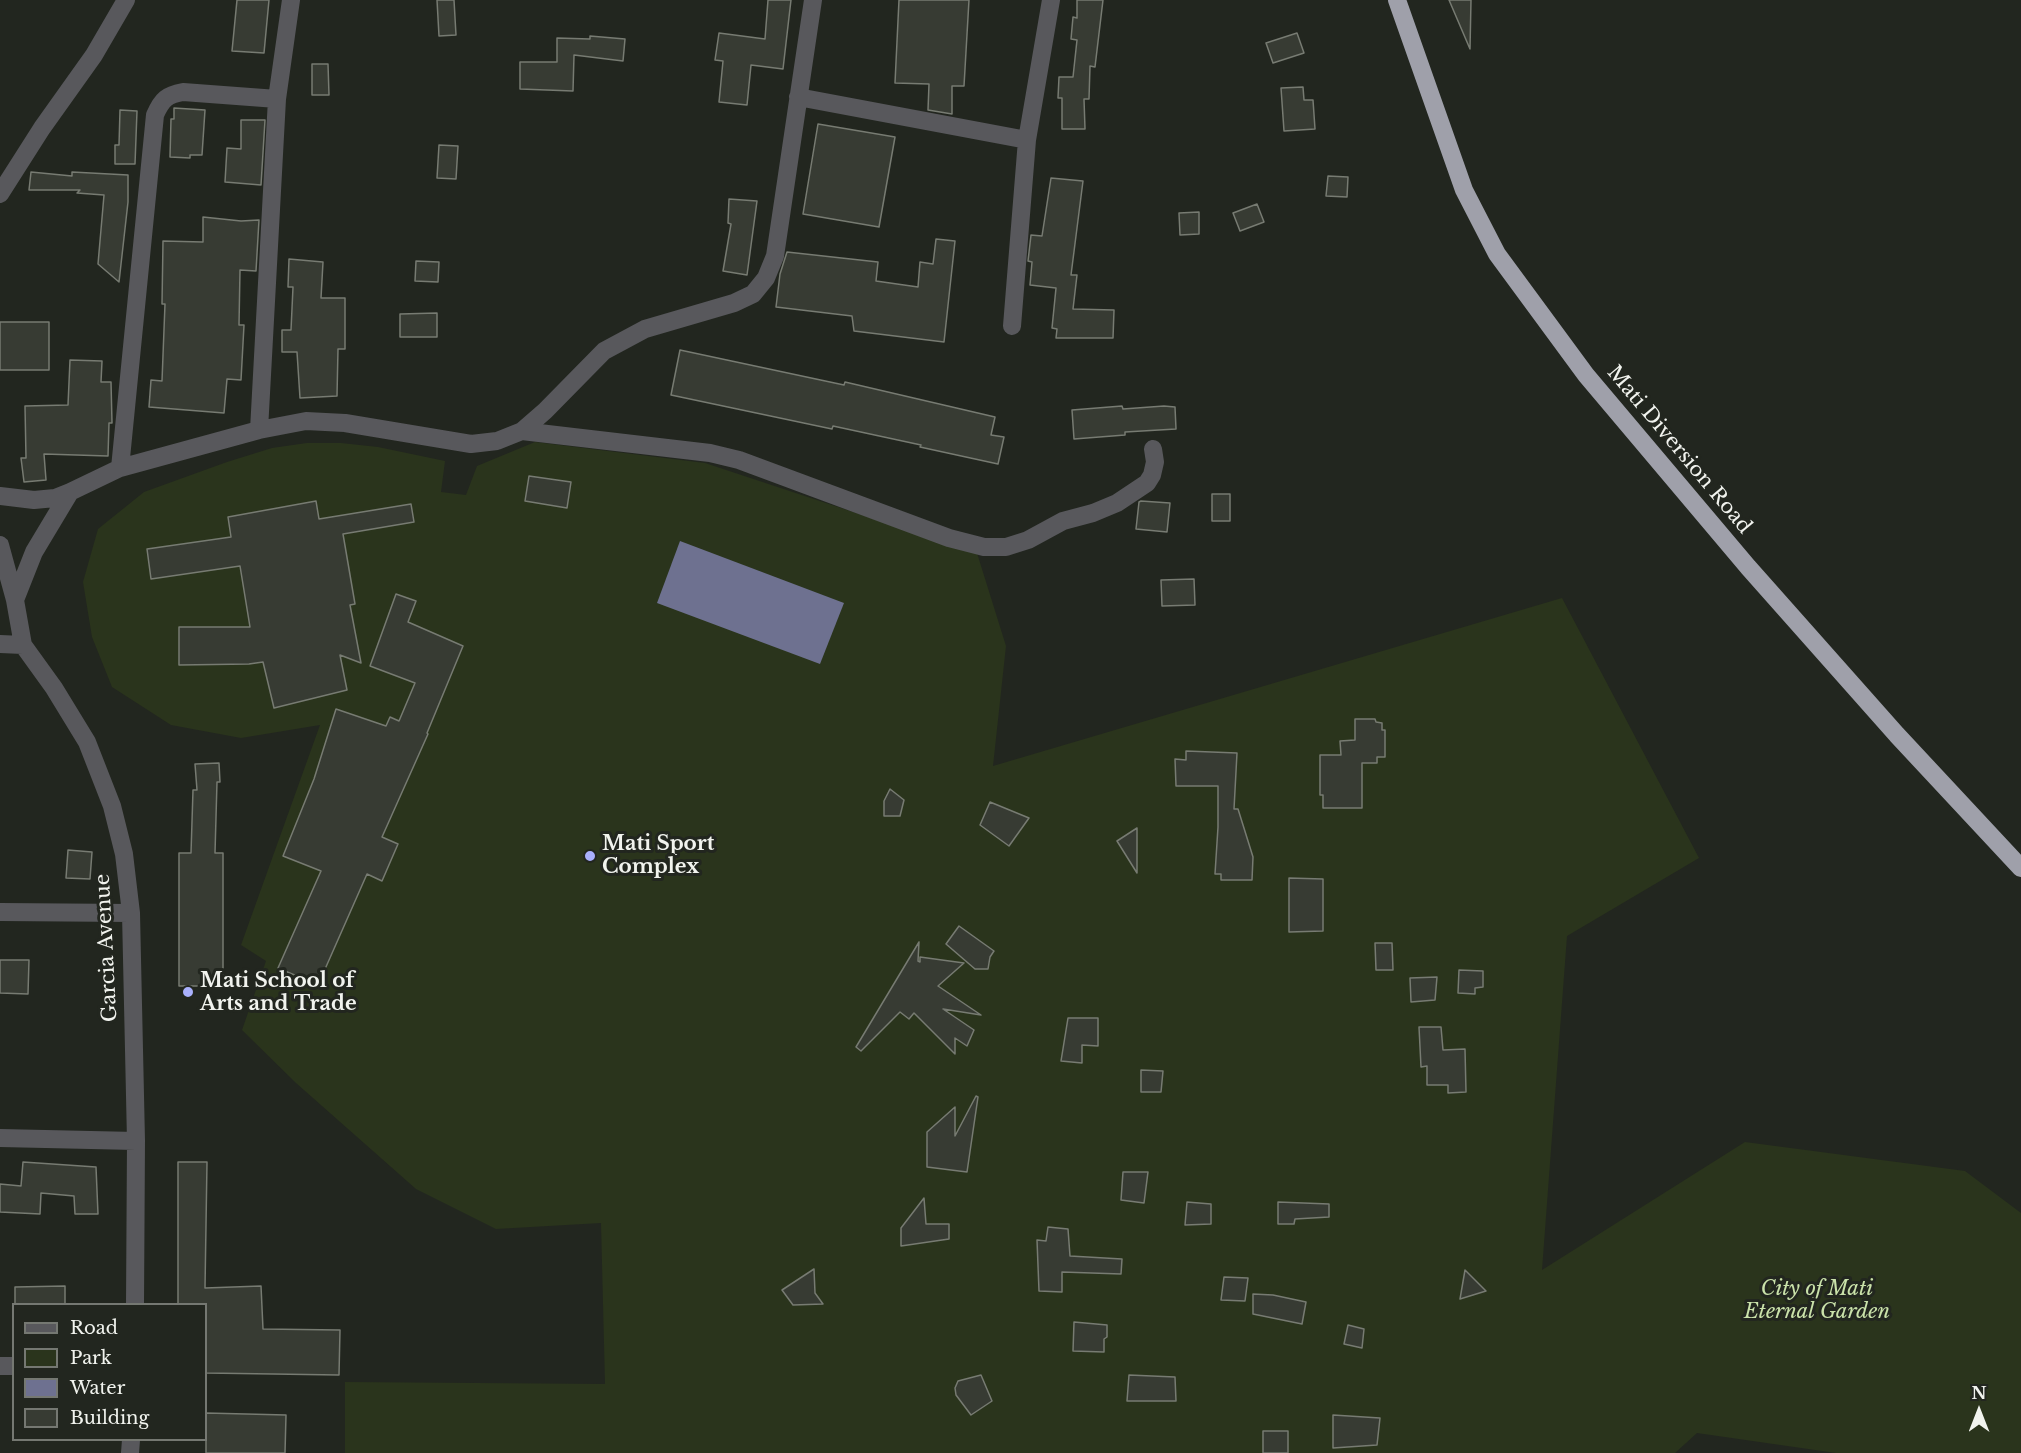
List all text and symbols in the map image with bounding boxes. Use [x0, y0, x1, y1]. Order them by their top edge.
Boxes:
street label: Mati Diversion Road [1602, 361, 1756, 539]
place label: Mati Sport Complex [602, 832, 714, 879]
marker: Mati Sport Complex [583, 849, 597, 863]
street label: Garcia Avenue [91, 873, 123, 1023]
place label: Mati School of Arts and Trade [200, 969, 357, 1016]
marker: Mati School of Arts and Trade [181, 985, 195, 999]
park label: City of Mati Eternal Garden [1744, 1277, 1890, 1324]
legend [12, 1303, 207, 1441]
text: Road [70, 1317, 118, 1339]
text: Park [70, 1347, 112, 1369]
text: Water [70, 1377, 125, 1399]
north arrow [1949, 1381, 2009, 1441]
text: N [1971, 1383, 1987, 1403]
text: Building [70, 1407, 149, 1429]

